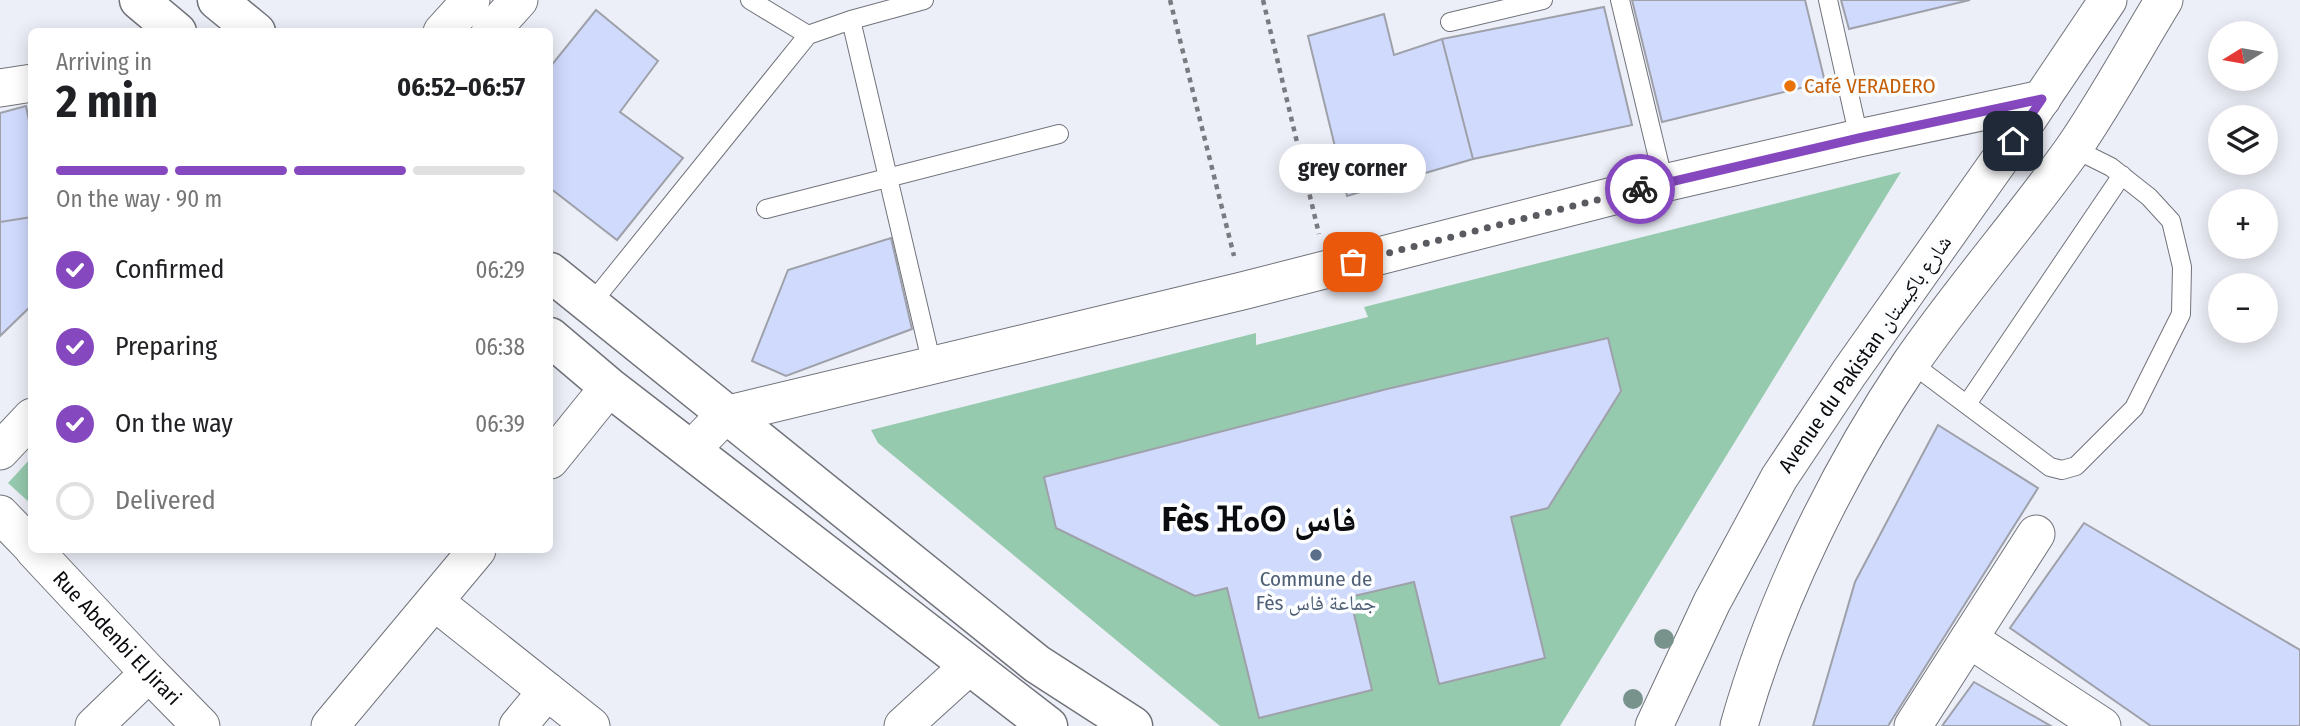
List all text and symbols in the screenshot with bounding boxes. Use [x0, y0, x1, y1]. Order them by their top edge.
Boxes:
north arrow [2208, 21, 2278, 91]
map controls [2208, 21, 2278, 343]
text: Arriving in [56, 48, 152, 76]
text: 06:52–06:57 [397, 72, 525, 103]
place label: Café VERADERO [1804, 73, 1936, 99]
text: 2 min [56, 74, 158, 129]
marker: Café VERADERO [1782, 78, 1798, 94]
button: layers [2208, 105, 2278, 175]
pin [1983, 111, 2043, 171]
icon: home [1994, 122, 2032, 160]
callout: grey corner [1280, 143, 1426, 192]
text: grey corner [1298, 154, 1407, 182]
courier [1605, 154, 1675, 224]
icon: bike [1621, 170, 1659, 208]
text: On the way · 90 m [56, 185, 222, 213]
button: + [2208, 189, 2278, 259]
street label: Avenue du Pakistan شارع باكيستان [1773, 230, 1957, 478]
pin [1323, 232, 1383, 292]
icon: bag [1334, 243, 1372, 281]
icon: check [56, 251, 94, 289]
text: Confirmed [115, 254, 225, 285]
text: 06:29 [476, 256, 525, 284]
button: − [2208, 273, 2278, 343]
icon: check [56, 328, 94, 366]
text: Preparing [115, 331, 217, 362]
text: 06:38 [475, 333, 525, 361]
icon: check [56, 405, 94, 443]
text: On the way [115, 408, 233, 439]
text: 06:39 [475, 410, 525, 438]
text: Delivered [115, 485, 216, 516]
district label: Fès ⴼⴰⵙ فاس [1162, 498, 1356, 540]
marker: Commune de Fès جماعة فاس [1308, 547, 1324, 563]
street label: Rue Abdenbi El Jirari [47, 566, 186, 711]
place label: Commune de Fès جماعة فاس [1256, 566, 1376, 616]

